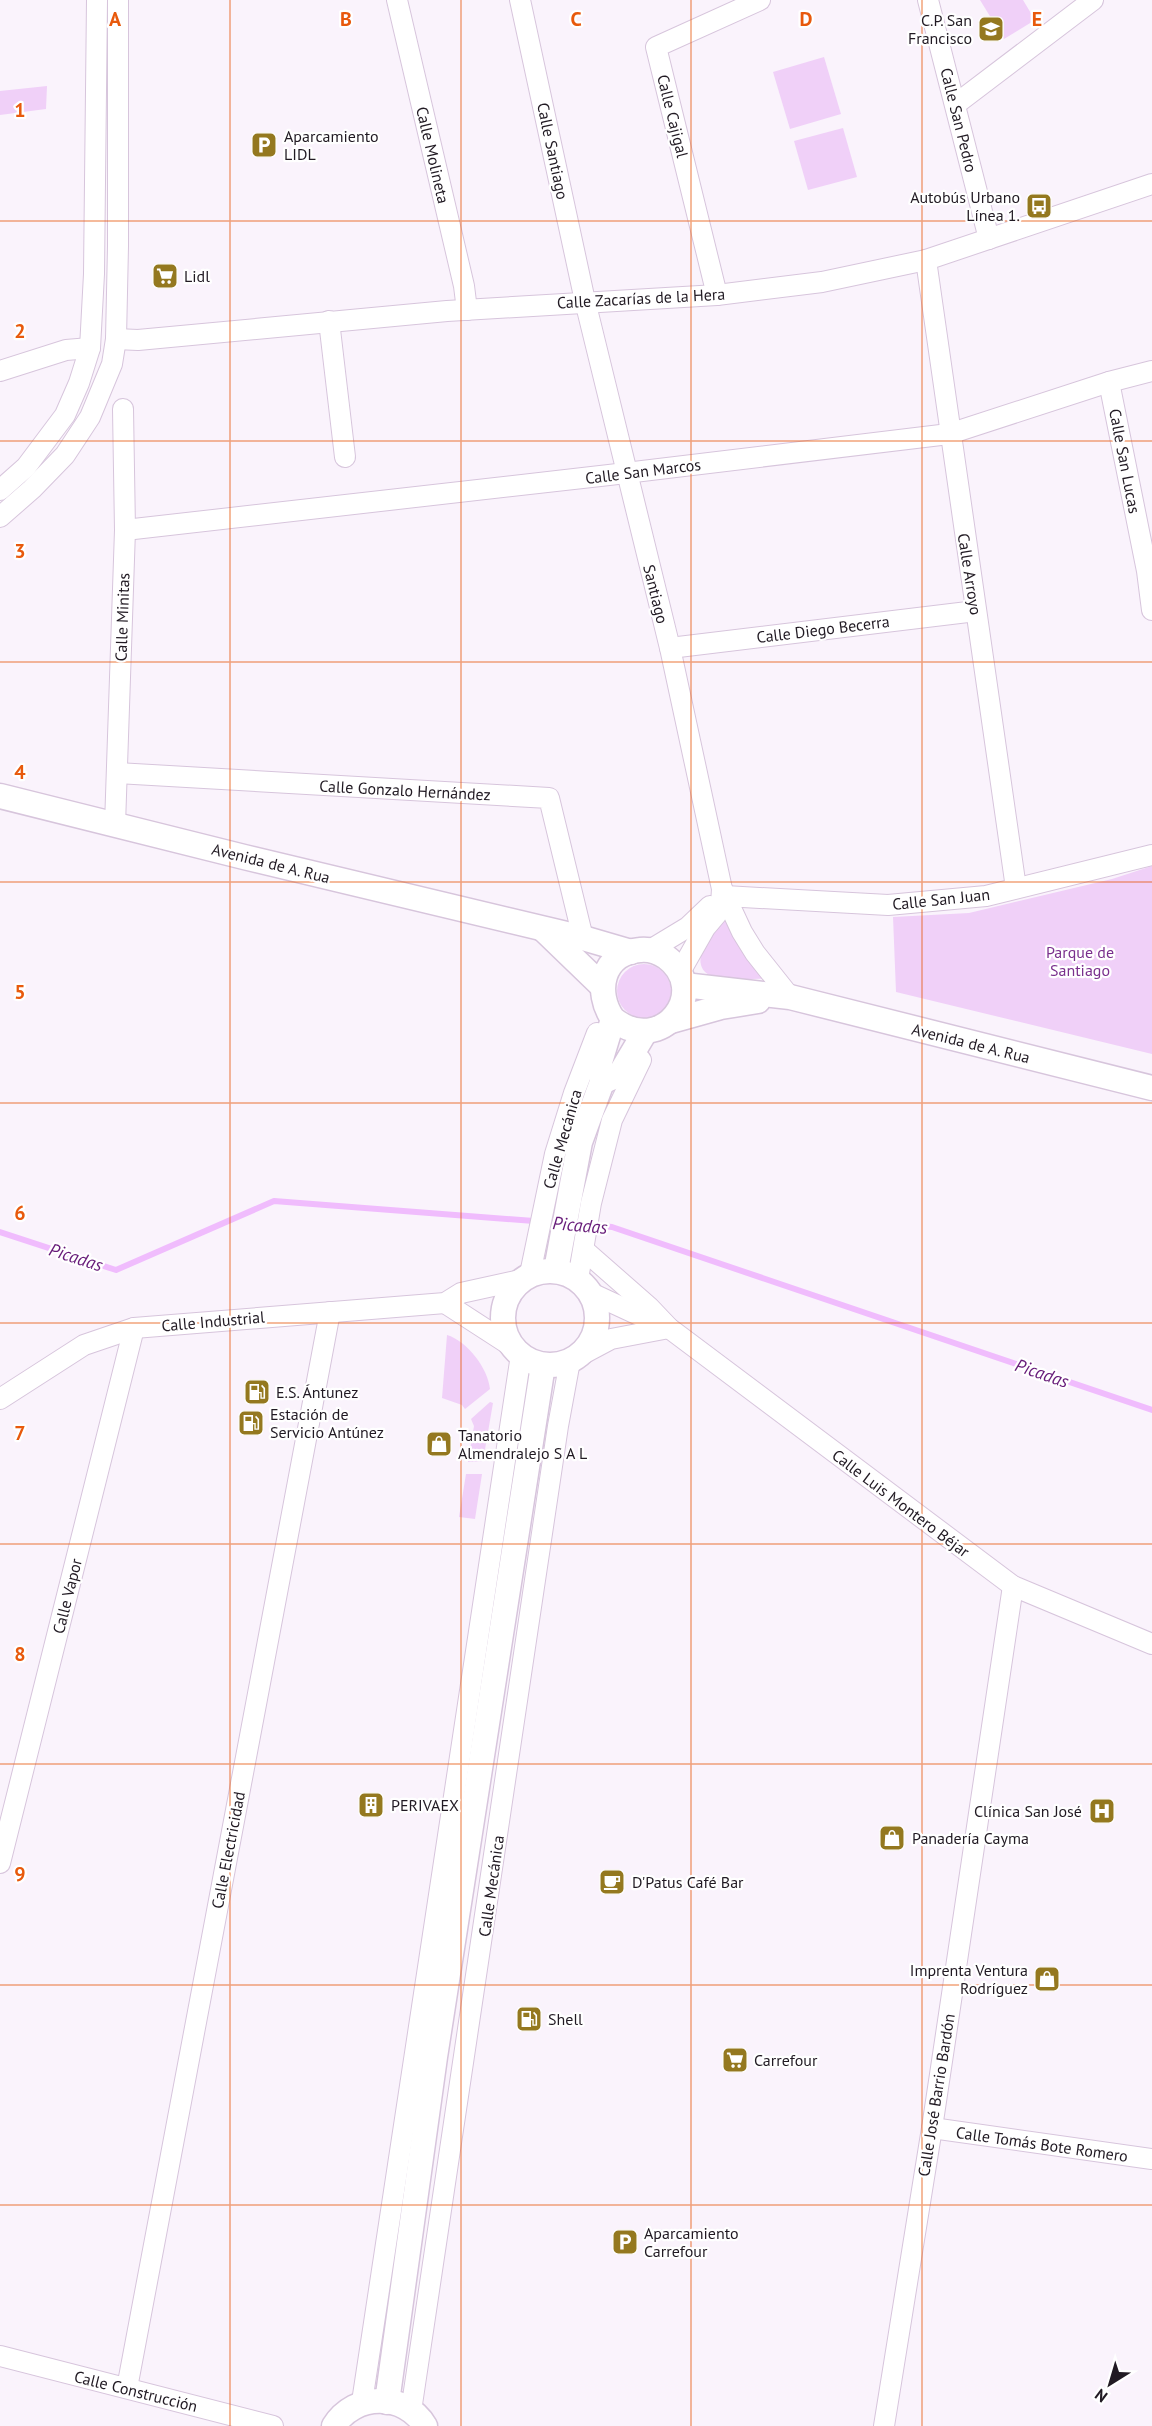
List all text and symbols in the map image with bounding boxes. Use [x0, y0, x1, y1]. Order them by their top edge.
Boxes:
text: A [109, 6, 122, 32]
text: B [340, 6, 352, 32]
text: C [570, 6, 582, 32]
text: D [800, 6, 813, 32]
text: E [1032, 6, 1042, 32]
place label: C.P. San Francisco [908, 10, 972, 48]
school or university icon: C.P. San Francisco [976, 14, 1006, 44]
street label: Calle San Pedro [936, 66, 982, 174]
street label: Calle Cajigal [653, 72, 693, 160]
text: 1 [14, 97, 26, 123]
street label: Calle Santiago [533, 101, 573, 201]
street label: Calle Molineta [412, 105, 454, 205]
place label: Aparcamiento LIDL [284, 126, 379, 164]
parking icon: Aparcamiento LIDL [249, 130, 279, 160]
place label: Autobús Urbano Línea 1. [910, 187, 1020, 225]
bus stop icon: Autobús Urbano Línea 1. [1024, 191, 1054, 221]
supermarket icon: Lidl [150, 261, 180, 291]
place label: Lidl [184, 266, 210, 286]
street label: Calle Zacarías de la Hera [556, 284, 726, 312]
text: 2 [14, 318, 26, 344]
street label: Calle San Lucas [1105, 407, 1145, 515]
street label: Calle San Marcos [584, 454, 702, 488]
street label: Calle Arroyo [954, 532, 986, 616]
text: 3 [14, 538, 26, 564]
street label: Santiago [639, 562, 673, 626]
street label: Calle Minitas [110, 572, 134, 662]
street label: Calle Diego Becerra [755, 611, 891, 647]
text: 4 [14, 759, 26, 785]
street label: Calle Gonzalo Hernández [319, 776, 491, 804]
street label: Avenida de A. Rua [210, 839, 332, 887]
street label: Calle San Juan [891, 884, 991, 914]
park label: Parque de Santiago [1046, 942, 1114, 980]
text: 5 [14, 979, 26, 1005]
street label: Avenida de A. Rua [910, 1019, 1032, 1067]
street label: Calle Mecánica [538, 1087, 586, 1191]
text: 6 [14, 1200, 26, 1226]
water label: Picadas [552, 1211, 609, 1239]
water label: Picadas [46, 1238, 107, 1277]
street label: Calle Industrial [160, 1306, 266, 1335]
water label: Picadas [1012, 1353, 1073, 1393]
fuel station icon: E.S. Ántunez [242, 1377, 272, 1407]
place label: E.S. Ántunez [276, 1382, 358, 1402]
place label: Estación de Servicio Antúnez [270, 1404, 384, 1442]
fuel station icon: Estación de Servicio Antúnez [236, 1408, 266, 1438]
text: 7 [14, 1420, 26, 1446]
place label: Tanatorio Almendralejo S A L [458, 1425, 587, 1463]
shop icon: Tanatorio Almendralejo S A L [424, 1429, 454, 1459]
street label: Calle Luis Montero Béjar [828, 1445, 974, 1562]
street label: Calle Vapor [48, 1556, 86, 1636]
text: 8 [14, 1641, 26, 1667]
street label: Calle Electricidad [207, 1790, 249, 1910]
building icon: PERIVAEX [356, 1790, 386, 1820]
place label: PERIVAEX [391, 1795, 459, 1815]
hospital icon: Clínica San José [1087, 1796, 1117, 1826]
place label: Clínica San José [974, 1801, 1082, 1821]
shop icon: Panadería Cayma [877, 1823, 907, 1853]
place label: Panadería Cayma [912, 1828, 1029, 1848]
street label: Calle Mecánica [474, 1834, 508, 1938]
text: 9 [14, 1861, 26, 1887]
cafe icon: D'Patus Café Bar [597, 1867, 627, 1897]
place label: D'Patus Café Bar [632, 1872, 744, 1892]
place label: Imprenta Ventura Rodríguez [910, 1960, 1028, 1998]
shop icon: Imprenta Ventura Rodríguez [1032, 1964, 1062, 1994]
fuel station icon: Shell [514, 2004, 544, 2034]
place label: Shell [548, 2009, 583, 2029]
street label: Calle José Barrio Bardón [913, 2012, 959, 2178]
supermarket icon: Carrefour [720, 2045, 750, 2075]
place label: Carrefour [754, 2050, 818, 2070]
street label: Calle Tomás Bote Romero [955, 2122, 1129, 2166]
place label: Aparcamiento Carrefour [644, 2223, 739, 2261]
parking icon: Aparcamiento Carrefour [610, 2227, 640, 2257]
north arrow [1080, 2354, 1140, 2414]
street label: Calle Construcción [72, 2366, 200, 2416]
text: N [1091, 2385, 1111, 2407]

